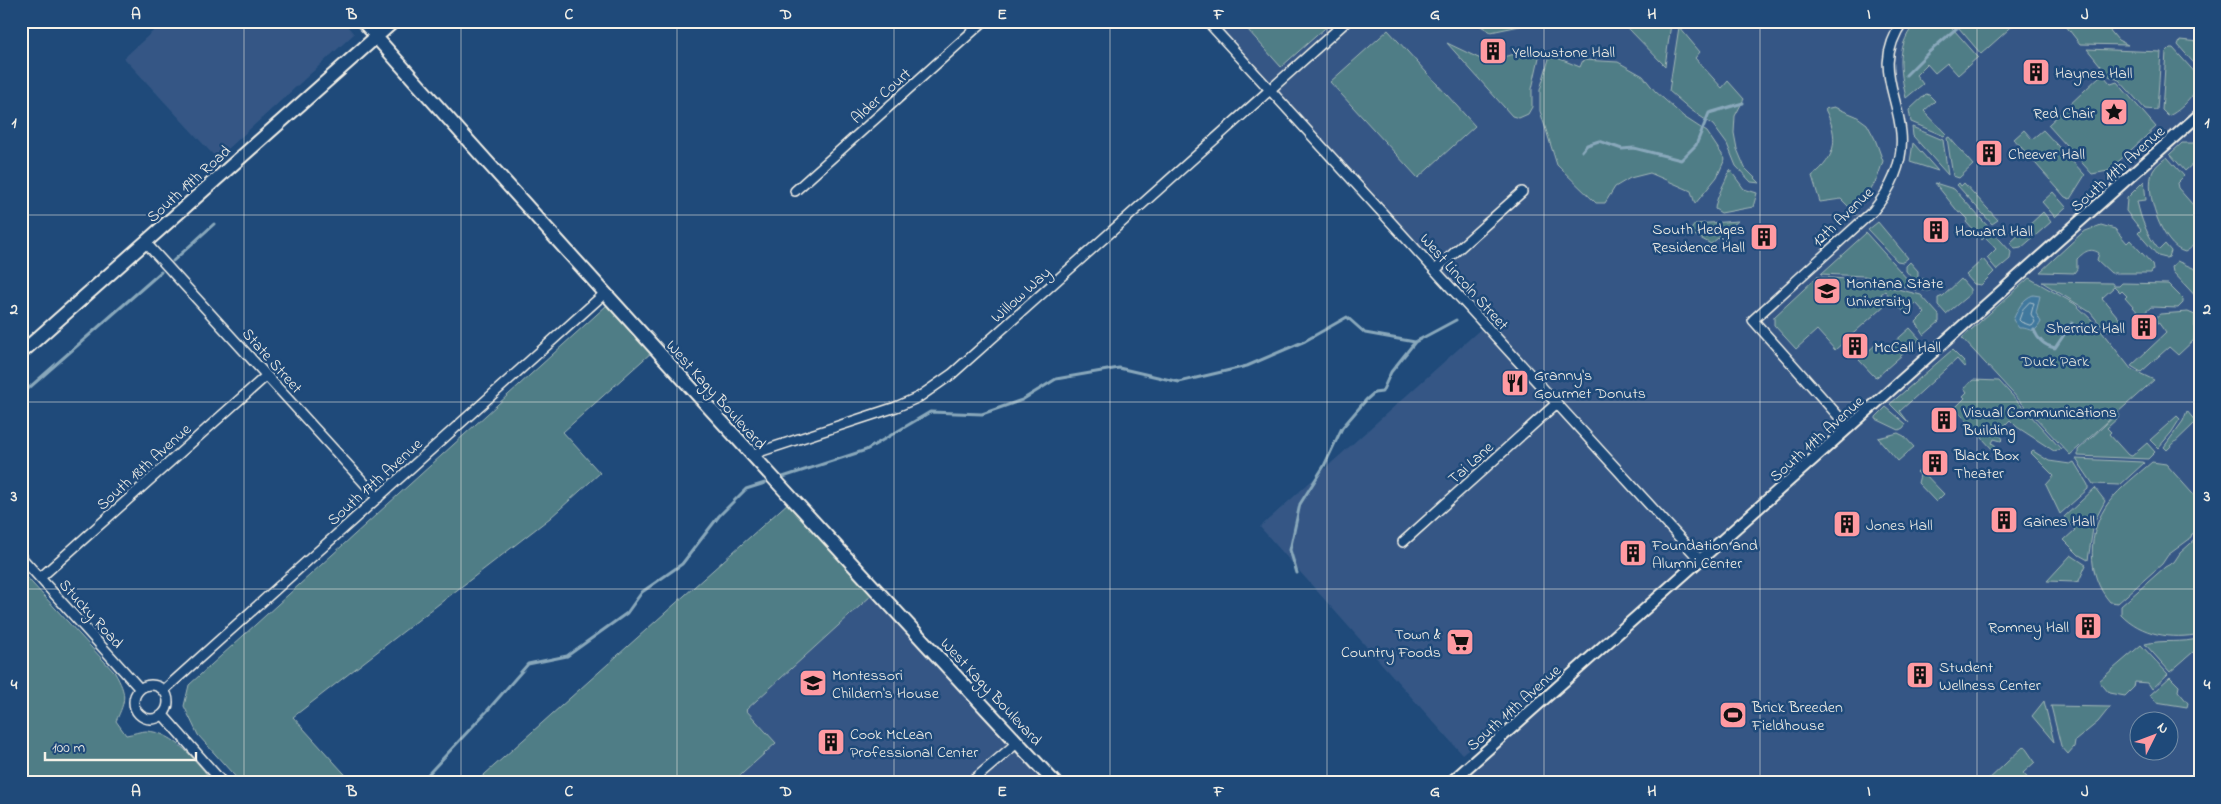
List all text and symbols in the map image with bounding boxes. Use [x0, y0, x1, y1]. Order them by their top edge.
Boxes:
text: A [131, 3, 141, 27]
text: B [346, 3, 358, 27]
text: C [565, 3, 574, 27]
text: D [779, 3, 792, 27]
text: E [997, 3, 1007, 27]
text: F [1213, 3, 1225, 27]
text: G [1430, 3, 1440, 27]
text: H [1647, 3, 1657, 27]
text: I [1867, 3, 1871, 27]
text: J [2081, 3, 2089, 27]
building icon: Yellowstone Hall [1478, 36, 1508, 66]
place label: Yellowstone Hall [1512, 41, 1615, 65]
building icon: Haynes Hall [2021, 57, 2051, 87]
street label: Alder Court [846, 62, 917, 130]
place label: Haynes Hall [2055, 62, 2133, 86]
place icon: Red Chair [2099, 97, 2129, 127]
place label: Red Chair [2033, 102, 2095, 126]
text: 1 [11, 111, 17, 135]
text: 1 [2204, 111, 2210, 135]
street label: South 11th Avenue [2066, 120, 2171, 218]
building icon: Cheever Hall [1974, 138, 2004, 168]
street label: South 19th Road [142, 140, 237, 229]
place label: Cheever Hall [2008, 143, 2085, 167]
street label: 12th Avenue [1807, 181, 1880, 253]
building icon: Howard Hall [1921, 215, 1951, 245]
place label: South Hedges Residence Hall [1652, 218, 1745, 260]
place label: Howard Hall [1955, 220, 2033, 244]
building icon: South Hedges Residence Hall [1749, 222, 1779, 252]
street label: West Lincoln Street [1413, 228, 1514, 337]
street label: Willow Way [986, 262, 1057, 329]
place label: Montana State University [1846, 272, 1944, 314]
school or university icon: Montana State University [1812, 276, 1842, 306]
text: 2 [9, 298, 18, 322]
text: 2 [2202, 298, 2211, 322]
building icon: Sherrick Hall [2129, 312, 2159, 342]
place label: Sherrick Hall [2046, 317, 2125, 341]
street label: State Street [235, 323, 308, 400]
building icon: McCall Hall [1840, 331, 1870, 361]
street label: West Kagy Boulevard [660, 335, 771, 456]
place label: McCall Hall [1874, 336, 1941, 360]
park label: Duck Park [2020, 350, 2090, 374]
place label: Granny's Gourmet Donuts [1534, 364, 1646, 406]
restaurant icon: Granny's Gourmet Donuts [1500, 368, 1530, 398]
street label: South 11th Avenue [1765, 390, 1870, 488]
place label: Visual Communications Building [1962, 401, 2117, 443]
building icon: Visual Communications Building [1929, 405, 1959, 435]
street label: South 18th Avenue [92, 418, 198, 517]
street label: South 17th Avenue [322, 432, 429, 532]
street label: Tai Lane [1443, 436, 1500, 491]
place label: Black Box Theater [1953, 444, 2020, 486]
building icon: Black Box Theater [1920, 448, 1950, 478]
text: 3 [10, 485, 18, 509]
text: 3 [2203, 485, 2211, 509]
building icon: Gaines Hall [1989, 505, 2019, 535]
building icon: Jones Hall [1832, 509, 1862, 539]
place label: Gaines Hall [2023, 510, 2095, 534]
place label: Jones Hall [1866, 514, 1933, 538]
place label: Foundation and Alumni Center [1651, 534, 1758, 576]
building icon: Foundation and Alumni Center [1618, 538, 1648, 568]
street label: Stucky Road [53, 574, 128, 655]
building icon: Romney Hall [2073, 611, 2103, 641]
place label: Romney Hall [1988, 616, 2069, 640]
place label: Town & Country Foods [1341, 623, 1442, 665]
supermarket icon: Town & Country Foods [1445, 627, 1475, 657]
street label: West Kagy Boulevard [934, 633, 1047, 752]
place label: Student Wellness Center [1939, 656, 2041, 698]
street label: South 11th Avenue [1462, 659, 1567, 757]
building icon: Student Wellness Center [1905, 660, 1935, 690]
place label: Montessori Childern's House [832, 664, 940, 706]
school or university icon: Montessori Childern's House [798, 668, 828, 698]
text: 4 [10, 673, 18, 697]
text: 4 [2203, 673, 2211, 697]
place label: Brick Breeden Fieldhouse [1751, 696, 1843, 738]
sports icon: Brick Breeden Fieldhouse [1718, 700, 1748, 730]
north arrow [2128, 712, 2178, 762]
text: N [2152, 718, 2174, 739]
place label: Cook McLean Professional Center [850, 723, 978, 765]
building icon: Cook McLean Professional Center [816, 727, 846, 757]
scale bar [45, 729, 196, 761]
text: 100 m [52, 737, 85, 759]
text: A [131, 780, 141, 804]
text: B [346, 780, 358, 804]
text: C [565, 780, 574, 804]
text: D [779, 780, 792, 804]
text: E [997, 780, 1007, 804]
text: F [1213, 780, 1225, 804]
text: G [1430, 780, 1440, 804]
text: H [1647, 780, 1657, 804]
text: I [1867, 780, 1871, 804]
text: J [2081, 780, 2089, 804]

